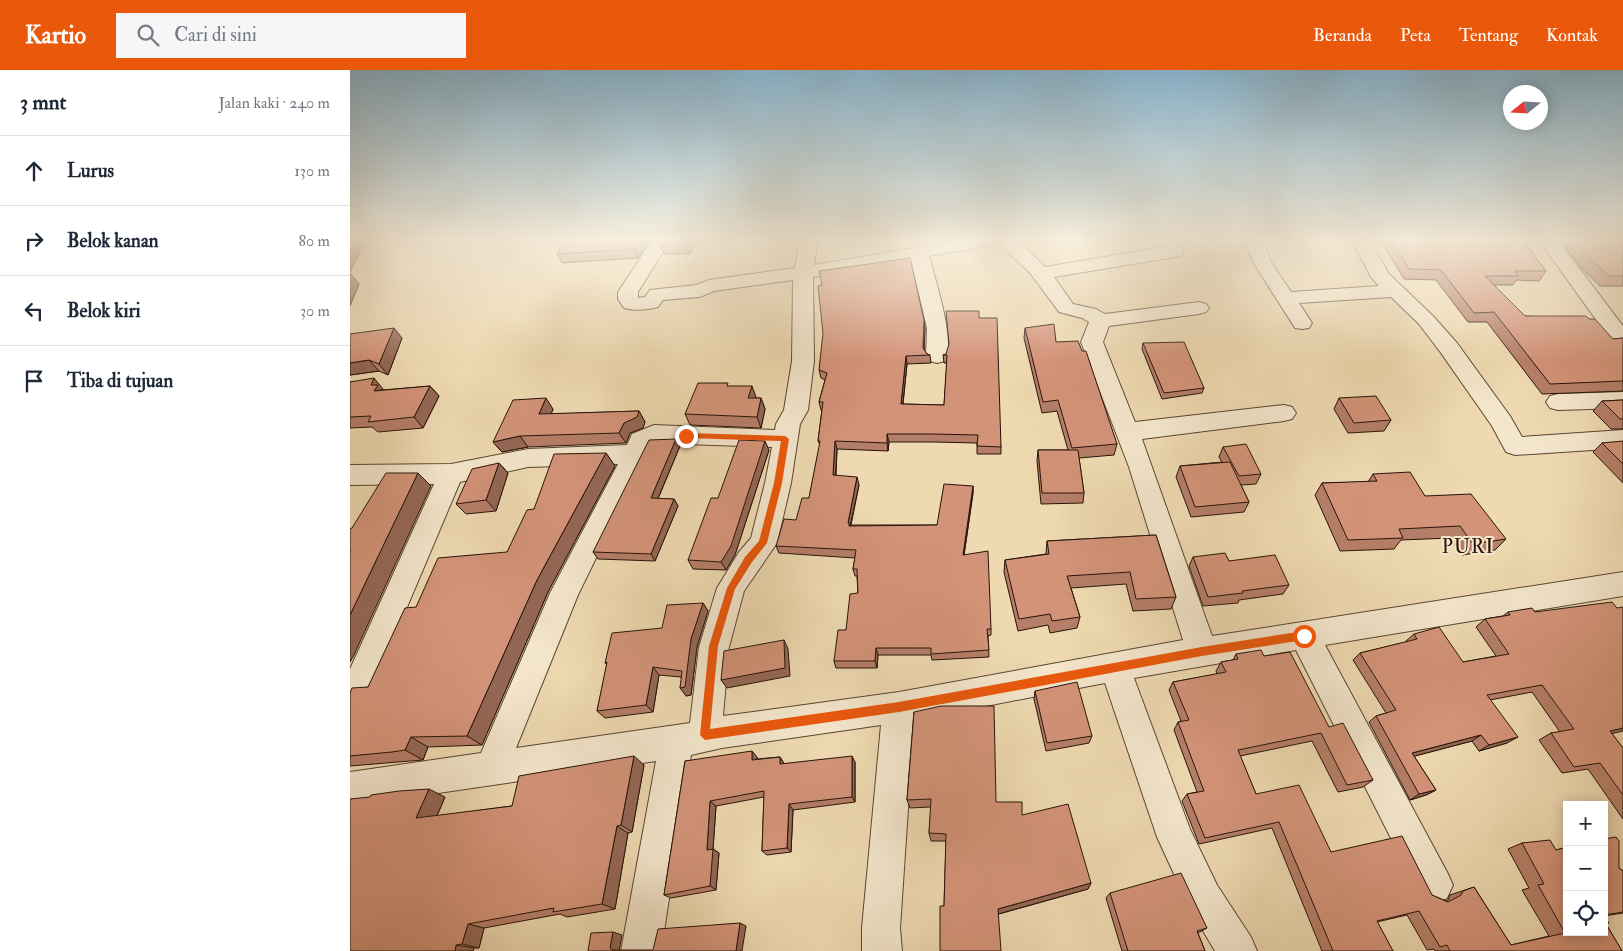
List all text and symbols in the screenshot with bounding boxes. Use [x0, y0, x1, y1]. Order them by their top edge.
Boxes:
search box [116, 13, 466, 58]
text: Kartio [25, 20, 86, 51]
icon: search [134, 21, 162, 49]
text: Cari di sini [174, 23, 257, 47]
text: Beranda [1313, 24, 1372, 47]
text: Peta [1400, 24, 1431, 47]
text: Tentang [1459, 24, 1518, 47]
text: Kontak [1546, 24, 1598, 47]
north arrow [1503, 85, 1548, 130]
text: 3 mnt [20, 89, 66, 116]
text: Jalan kaki · 240 m [218, 93, 330, 113]
icon: ahead [20, 157, 48, 185]
text: Lurus [67, 159, 114, 183]
text: 130 m [294, 161, 330, 181]
icon: right [20, 227, 48, 255]
text: Belok kanan [67, 229, 158, 253]
text: 80 m [299, 231, 330, 251]
icon: left [20, 297, 48, 325]
text: Belok kiri [67, 299, 141, 323]
text: 30 m [300, 301, 330, 321]
icon: arrive [20, 367, 48, 395]
text: Tiba di tujuan [67, 369, 173, 393]
route end [675, 425, 698, 448]
district label: PURI [1442, 535, 1494, 559]
route start [1293, 625, 1316, 648]
map controls [1563, 801, 1608, 936]
button: + [1563, 801, 1608, 846]
button: − [1563, 846, 1608, 891]
button: locate [1563, 891, 1608, 936]

